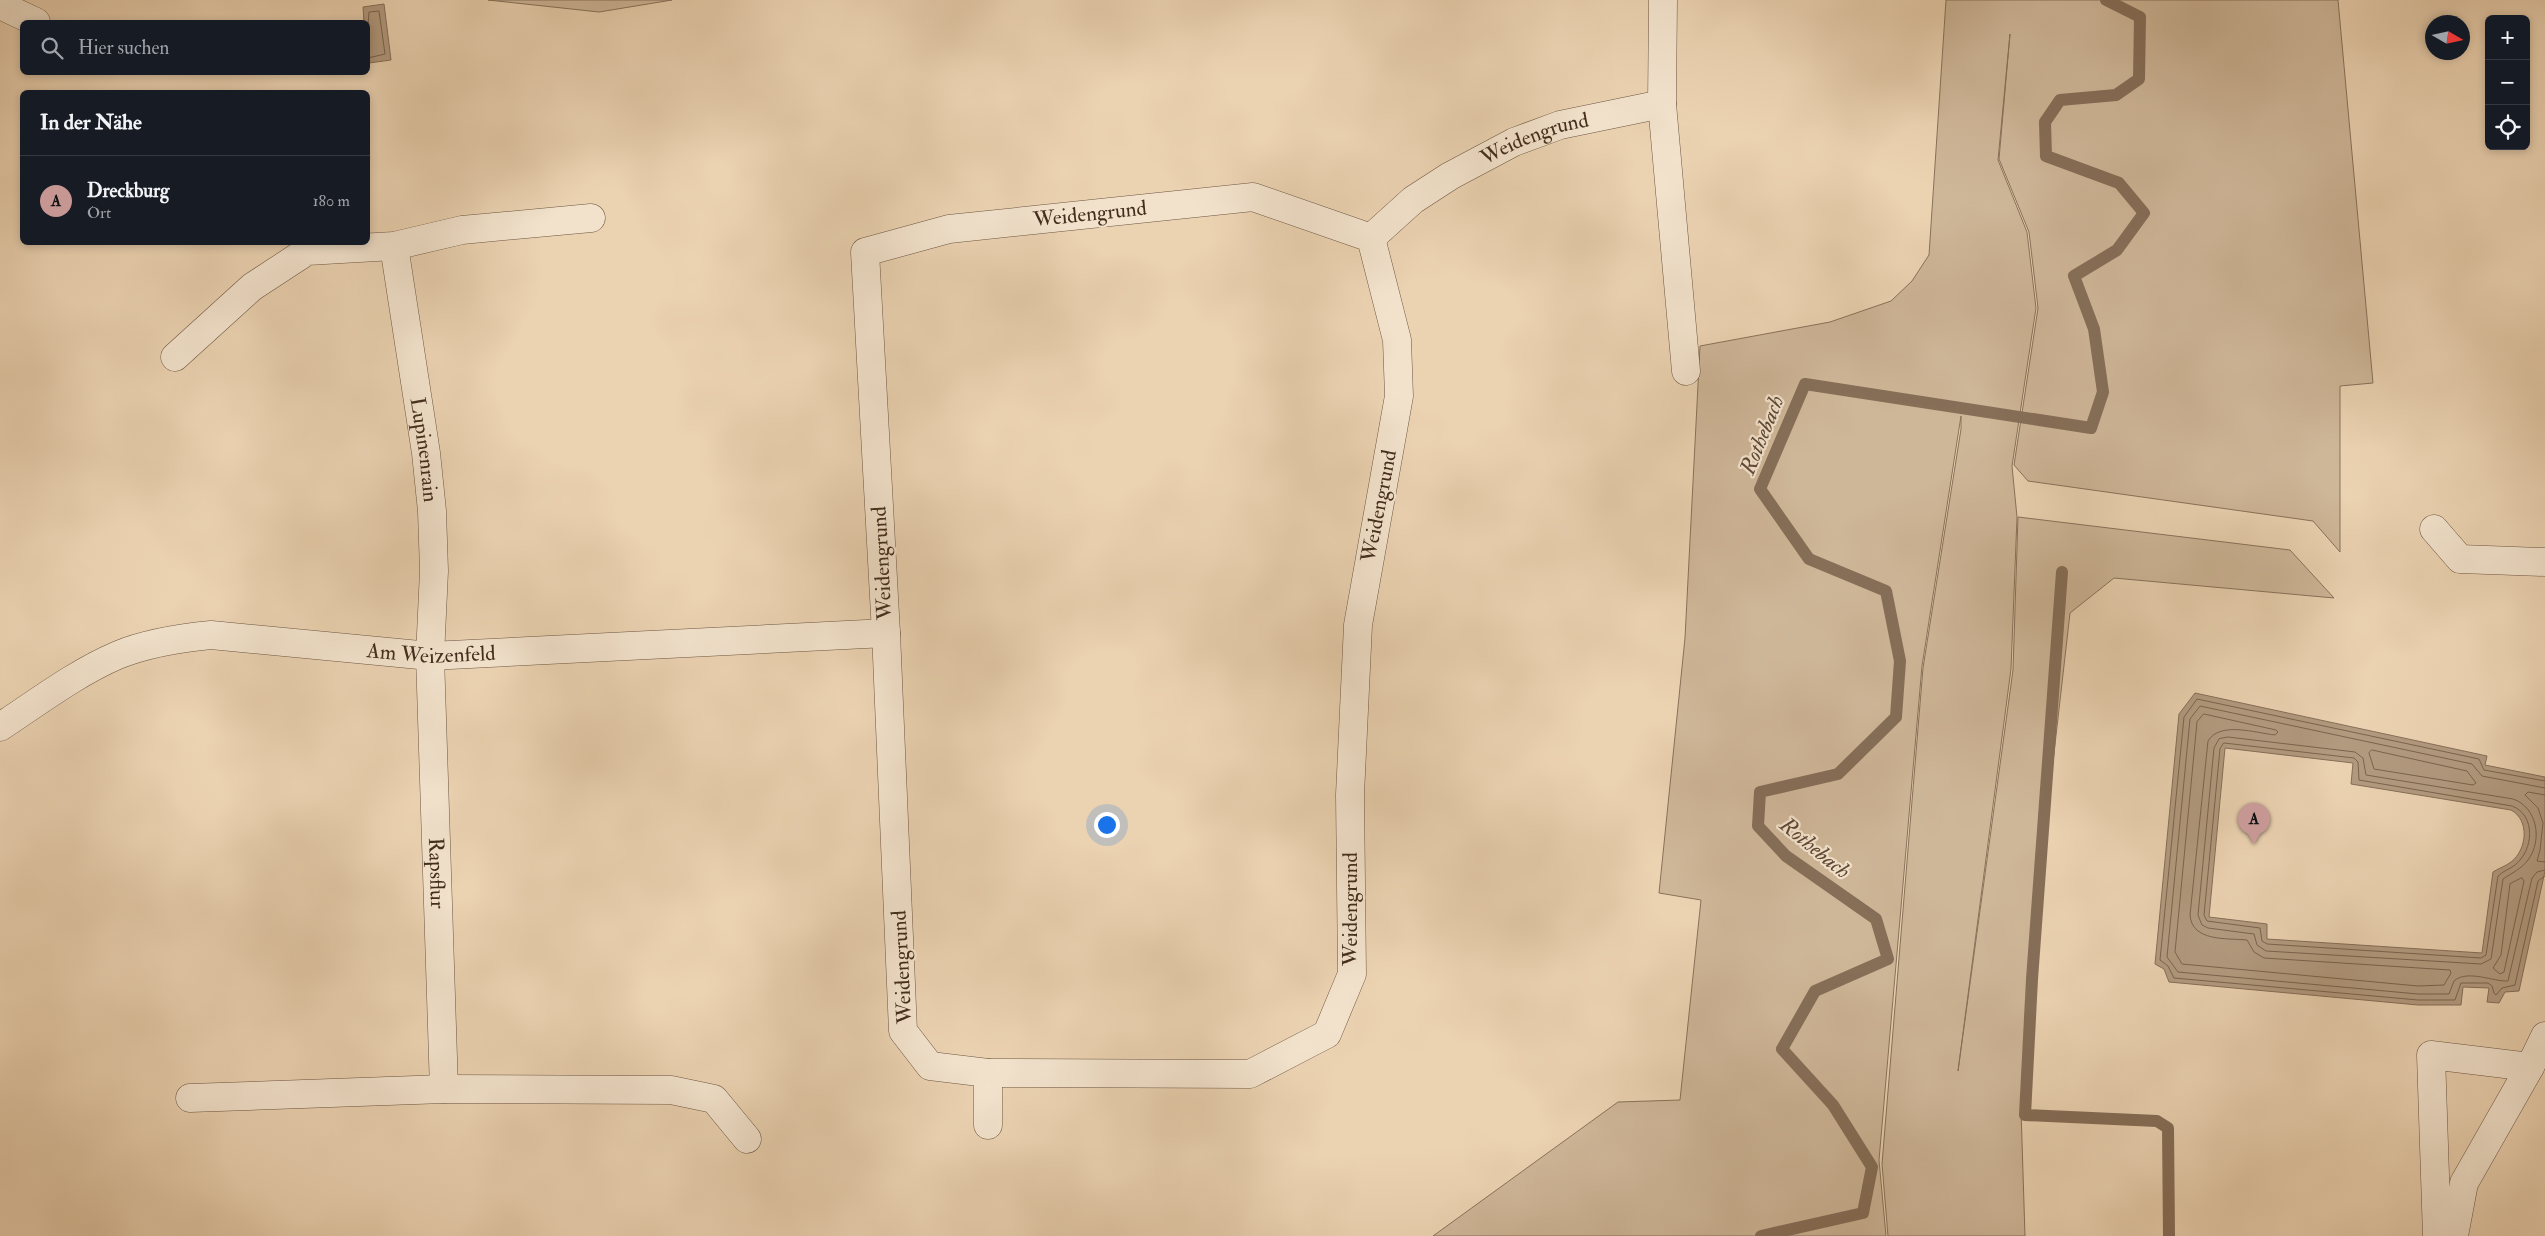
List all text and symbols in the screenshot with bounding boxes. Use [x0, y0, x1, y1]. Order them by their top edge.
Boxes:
north arrow [2425, 15, 2470, 60]
map controls [2485, 15, 2530, 150]
button: + [2485, 15, 2530, 60]
search box [20, 20, 370, 75]
icon: search [38, 34, 66, 62]
text: Hier suchen [78, 36, 169, 60]
button: − [2485, 60, 2530, 105]
button: locate [2485, 105, 2530, 150]
street label: Weidengrund [1475, 106, 1591, 171]
text: In der Nähe [40, 109, 142, 136]
text: Dreckburg [87, 179, 169, 203]
text: A [51, 191, 61, 211]
text: 180 m [313, 191, 350, 211]
street label: Weidengrund [1031, 195, 1149, 233]
text: Ort [87, 203, 111, 223]
water label: Rothebach [1733, 391, 1791, 480]
street label: Lupinenrain [404, 395, 445, 504]
street label: Weidengrund [1355, 447, 1403, 565]
street label: Weidengrund [866, 505, 899, 622]
street label: Am Weizenfeld [365, 636, 497, 670]
pin: A [2238, 803, 2270, 844]
water label: Rothebach [1773, 810, 1856, 885]
your location [1094, 812, 1120, 838]
street label: Rapsflur [422, 837, 452, 909]
street label: Weidengrund [1337, 851, 1364, 967]
street label: Weidengrund [886, 909, 919, 1026]

